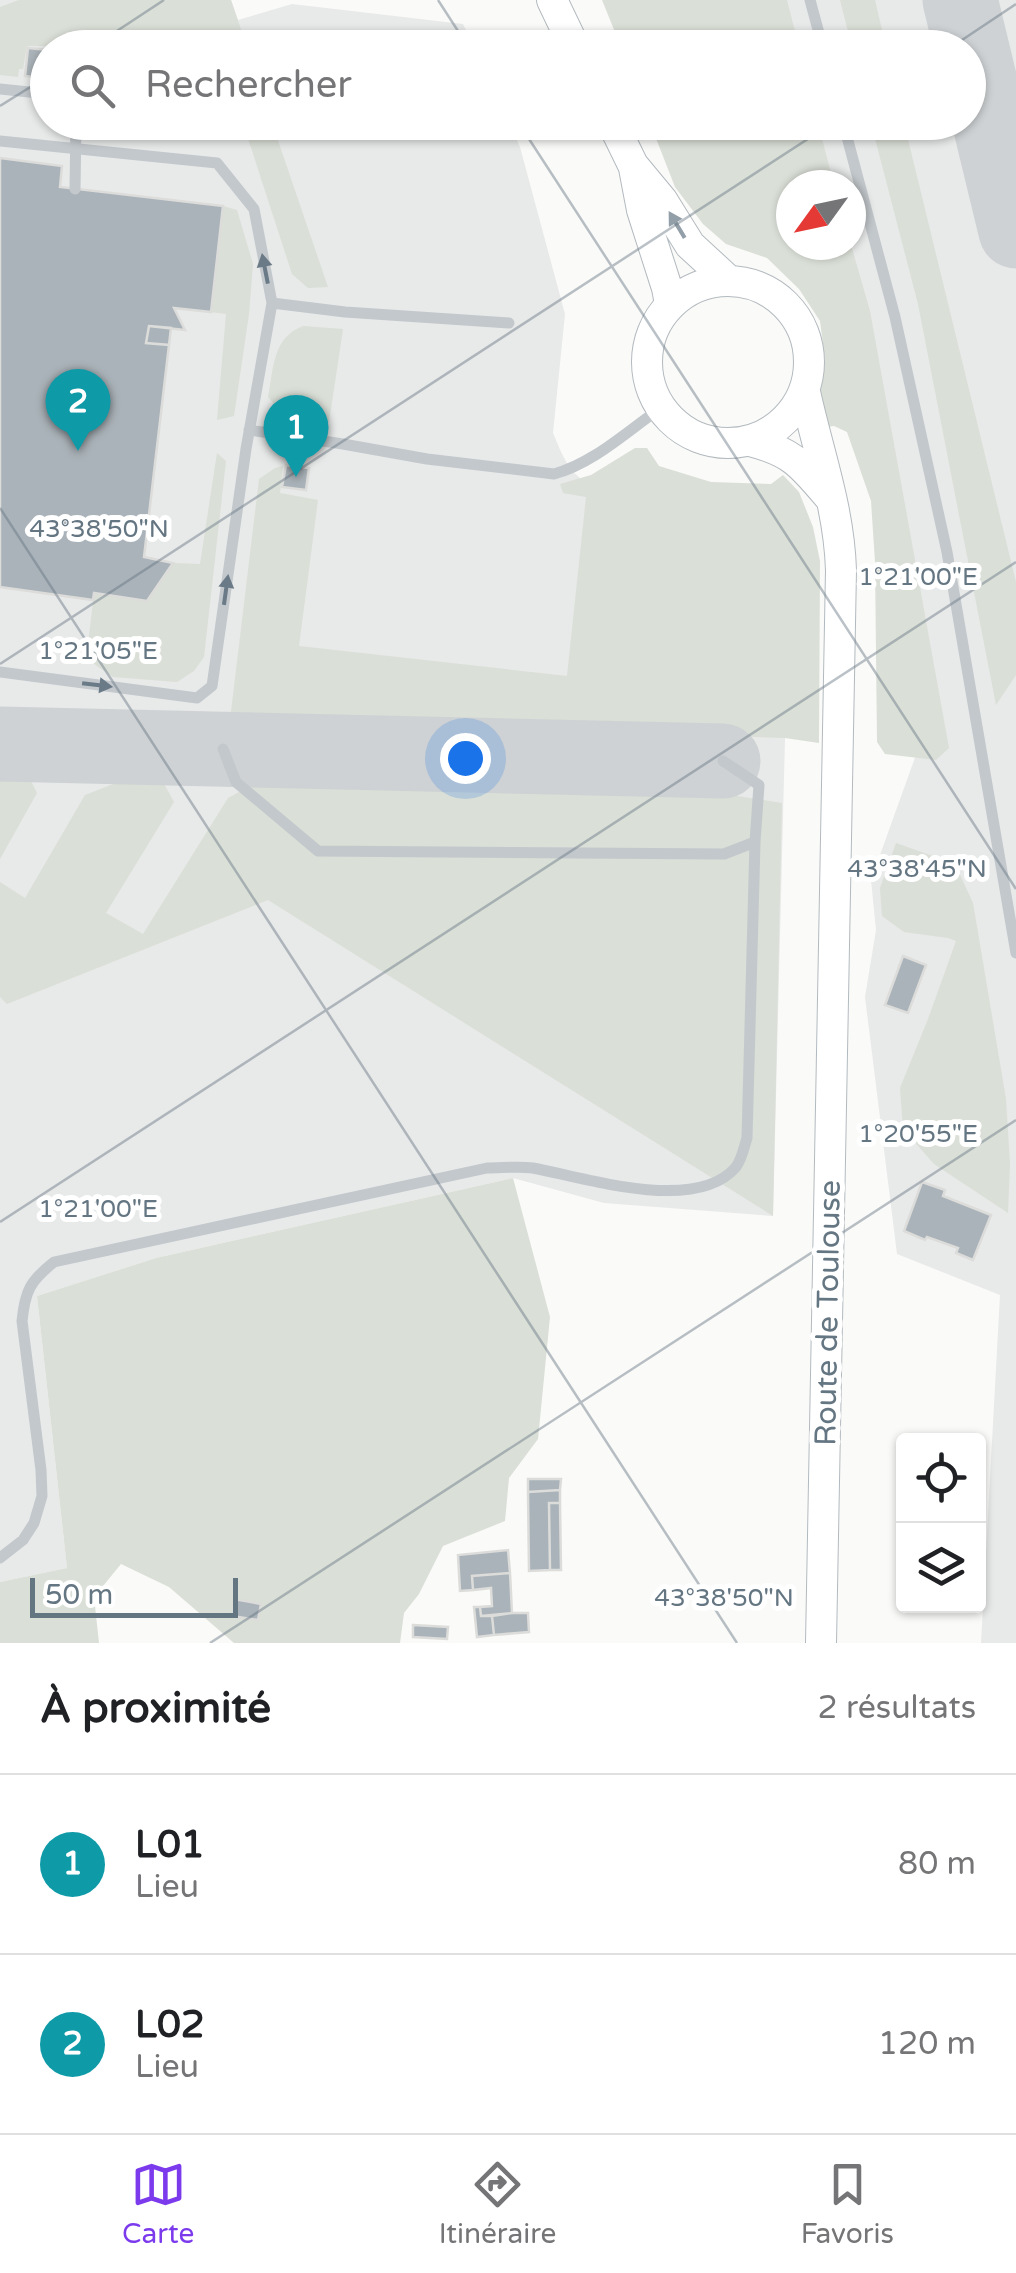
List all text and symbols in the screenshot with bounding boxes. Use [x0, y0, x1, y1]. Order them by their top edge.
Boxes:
search box [30, 30, 986, 140]
icon: search [65, 58, 120, 113]
text: Rechercher [145, 62, 352, 108]
north arrow [776, 170, 866, 260]
one-way arrow [669, 211, 687, 239]
one-way arrow [257, 253, 273, 284]
pin: 2 [46, 368, 110, 451]
pin: 1 [264, 394, 328, 477]
text: 43°38'50"N [29, 514, 169, 544]
text: 1°21'00"E [858, 562, 978, 592]
one-way arrow [219, 573, 235, 605]
text: 1°21'05"E [38, 636, 158, 666]
one-way arrow [81, 677, 113, 693]
your location [440, 733, 491, 784]
text: 43°38'45"N [847, 854, 987, 884]
text: 1°20'55"E [858, 1119, 978, 1149]
street label: Route de Toulouse [807, 1180, 849, 1446]
text: 1°21'00"E [38, 1194, 158, 1224]
map controls [896, 1433, 986, 1613]
button: locate [896, 1433, 986, 1523]
button: layers [896, 1523, 986, 1613]
scale bar [30, 1573, 238, 1618]
text: 50 m [45, 1578, 113, 1612]
text: 43°38'50"N [654, 1583, 794, 1613]
text: À proximité [40, 1683, 271, 1734]
text: 2 résultats [817, 1689, 976, 1727]
text: L01 [135, 1822, 205, 1868]
text: 1 [62, 1845, 83, 1883]
text: 80 m [898, 1845, 976, 1883]
text: Lieu [135, 1868, 199, 1906]
text: L02 [135, 2002, 205, 2048]
text: 2 [62, 2025, 83, 2063]
text: 120 m [878, 2025, 976, 2063]
text: Lieu [135, 2048, 199, 2086]
tab: Carte [122, 2157, 194, 2251]
tab: Itinéraire [439, 2157, 556, 2251]
tab: Favoris [801, 2157, 894, 2251]

